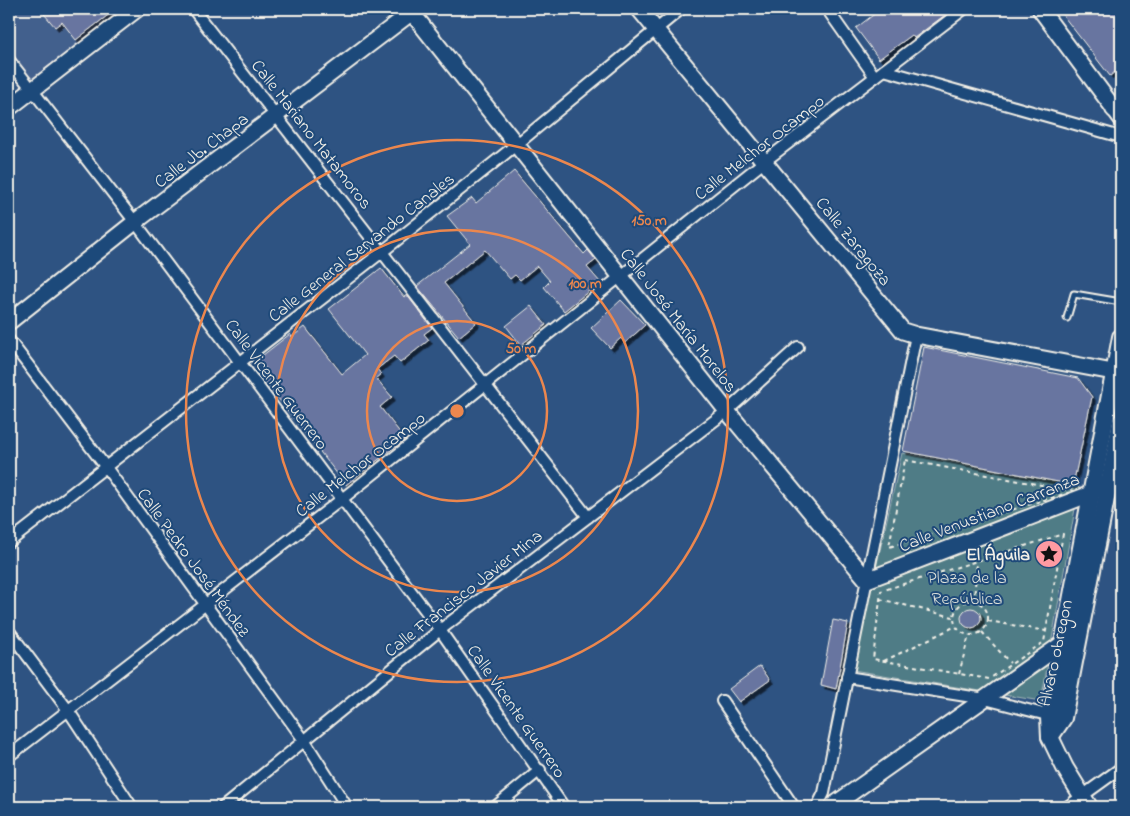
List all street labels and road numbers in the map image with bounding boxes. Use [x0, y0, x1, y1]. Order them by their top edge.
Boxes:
street label: Calle Mariano Matamoros [244, 55, 377, 216]
street label: Calle Melchor Ocampo [690, 89, 831, 208]
street label: Calle Jb. Chapa [150, 107, 255, 196]
street label: Calle General Servando Canales [263, 167, 461, 330]
street label: Calle Zaragoza [808, 192, 897, 293]
street label: Calle José María Morelos [613, 243, 742, 399]
street label: Calle Vicente Guerrero [217, 314, 333, 456]
street label: Calle Melchor Ocampo [291, 406, 432, 525]
street label: Calle Venustiano Carranza [896, 467, 1084, 560]
street label: Calle Pedro José Méndez [129, 483, 256, 643]
street label: Calle Francisco Javier Mina [380, 524, 549, 665]
street label: Alvaro obregon [1033, 598, 1082, 709]
street label: Calle Vicente Guerrero [459, 640, 571, 784]

